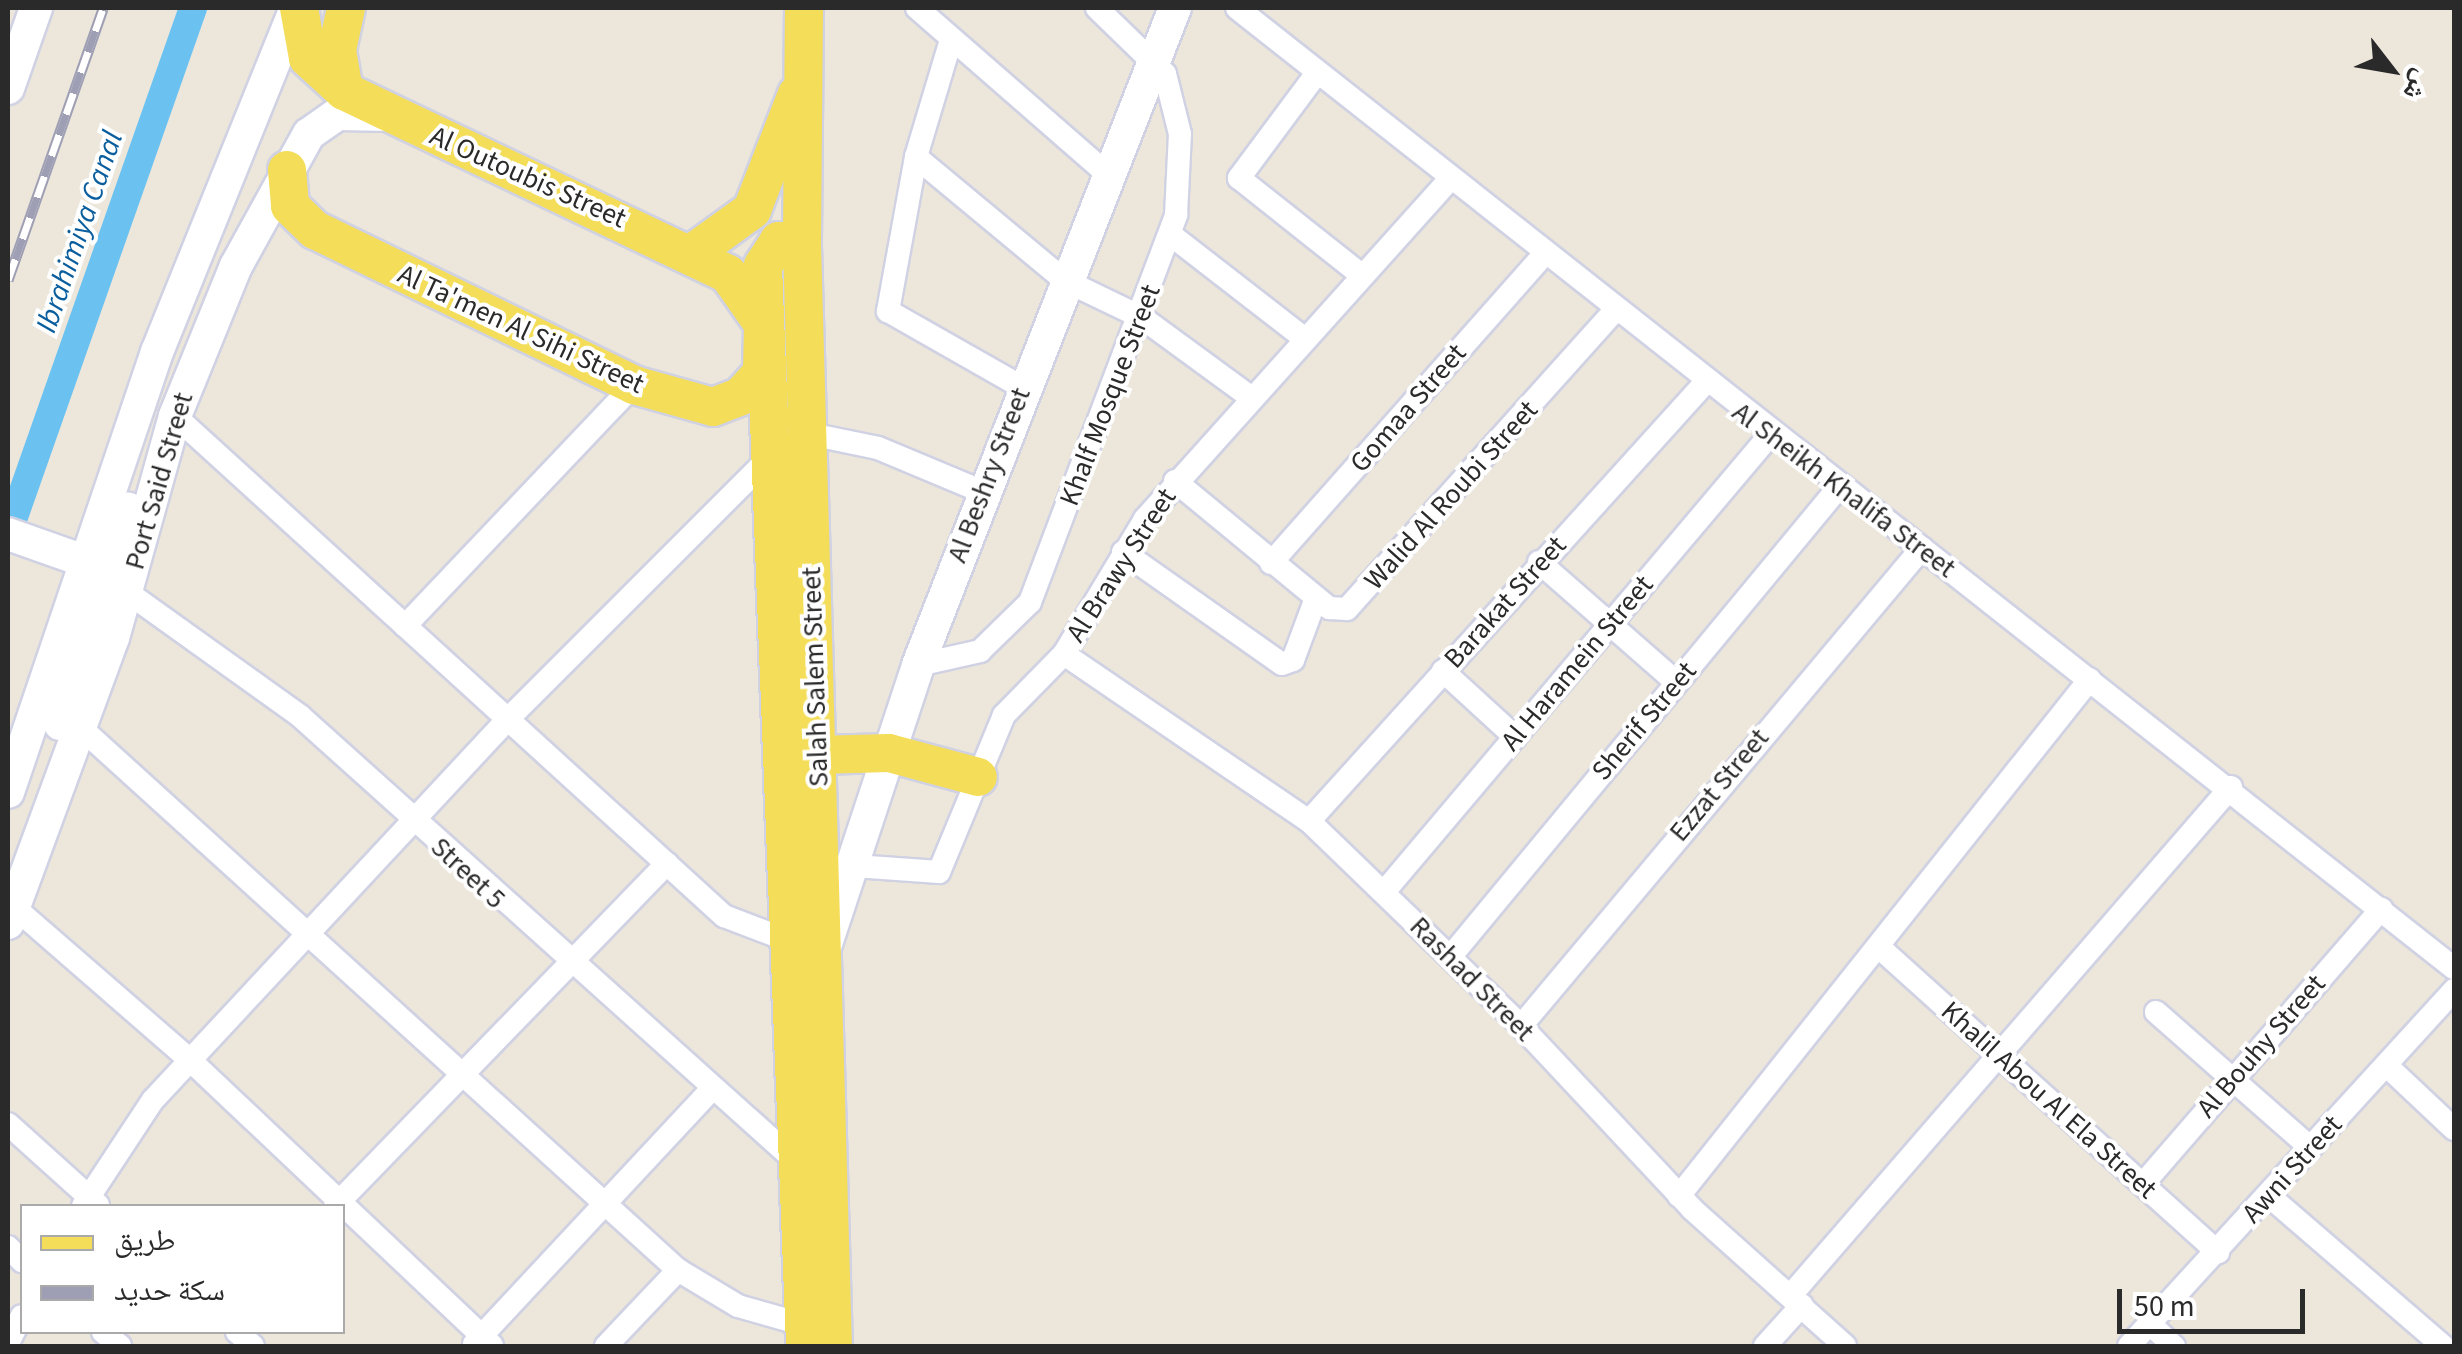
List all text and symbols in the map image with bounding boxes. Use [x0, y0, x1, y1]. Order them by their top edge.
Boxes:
north arrow [2342, 20, 2442, 120]
text: ش [2393, 62, 2443, 108]
street label: Al Outoubis Street [425, 119, 631, 235]
water label: Ibrahimiya Canal [29, 127, 131, 337]
street label: Al Ta'men Al Sihi Street [393, 257, 649, 401]
street label: Khalf Mosque Street [1052, 280, 1168, 510]
street label: Gomaa Street [1343, 337, 1473, 479]
street label: Al Beshry Street [940, 383, 1038, 567]
street label: Port Said Street [118, 389, 200, 573]
street label: Walid Al Roubi Street [1357, 393, 1545, 597]
street label: Al Sheikh Khalifa Street [1726, 395, 1962, 585]
street label: Al Brawy Street [1059, 482, 1183, 648]
street label: Barakat Street [1437, 529, 1573, 675]
street label: Salah Salem Street [794, 566, 836, 788]
street label: Al Haramein Street [1494, 568, 1660, 758]
street label: Sherif Street [1585, 655, 1703, 787]
street label: Ezzat Street [1662, 722, 1776, 848]
street label: Street 5 [424, 830, 512, 916]
street label: Rashad Street [1403, 910, 1541, 1048]
street label: Al Bouhy Street [2190, 967, 2332, 1125]
street label: Khalil Abou Al Ela Street [1934, 994, 2164, 1206]
street label: Awni Street [2235, 1108, 2349, 1230]
legend [20, 1204, 345, 1334]
text: طريق [114, 1219, 175, 1262]
text: سكة حديد [114, 1269, 225, 1312]
scale bar [2122, 1269, 2310, 1331]
text: 50 m [2134, 1285, 2195, 1328]

